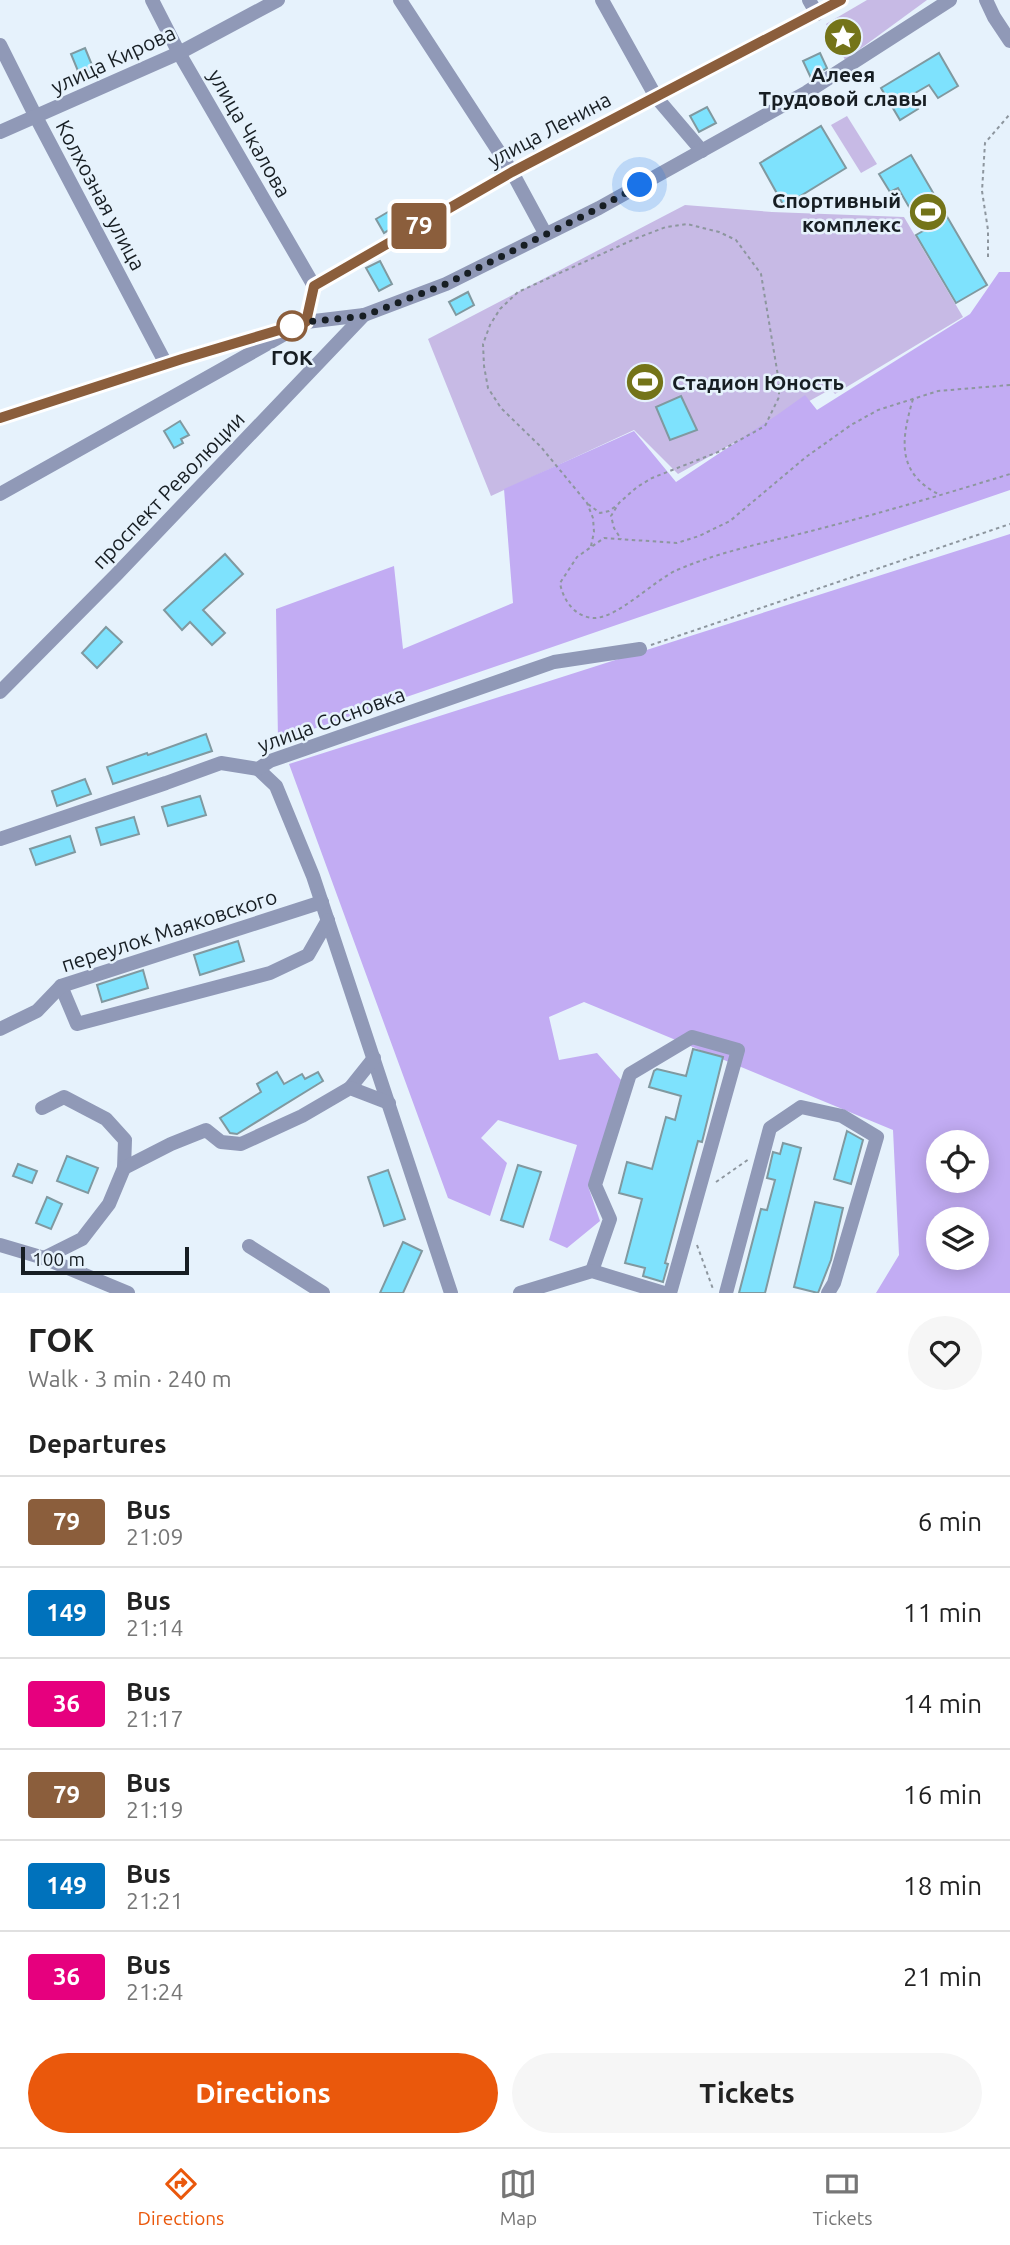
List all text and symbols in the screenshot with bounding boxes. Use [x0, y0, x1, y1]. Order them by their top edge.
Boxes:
place icon: Алеея Трудовой славы [822, 16, 864, 58]
street label: улица Кирова [47, 20, 179, 98]
place label: Алеея Трудовой славы [759, 62, 927, 110]
street label: улица Чкалова [204, 65, 296, 201]
street label: улица Ленина [483, 86, 615, 172]
street label: Колхозная улица [51, 116, 151, 274]
your location [622, 167, 657, 202]
place label: Спортивный комплекс [772, 188, 901, 236]
sports icon: Спортивный комплекс [907, 191, 949, 233]
line badge: 79 [388, 203, 450, 249]
text: 79 [405, 212, 433, 239]
marker: ГОК [277, 311, 307, 341]
place label: ГОК [271, 345, 313, 369]
sports icon: Стадион Юность [624, 361, 666, 403]
place label: Стадион Юность [672, 370, 844, 394]
street label: проспект Революции [87, 407, 249, 573]
street label: улица Сосновка [254, 681, 408, 757]
street label: переулок Маяковского [58, 884, 280, 976]
map controls [926, 1130, 989, 1270]
button: locate [926, 1130, 989, 1193]
button: layers [926, 1207, 989, 1270]
scale bar [21, 1244, 189, 1276]
text: 100 m [32, 1248, 85, 1270]
button: heart [908, 1316, 982, 1390]
text: ГОК [28, 1321, 94, 1358]
text: Walk · 3 min · 240 m [28, 1366, 232, 1391]
text: Departures [28, 1429, 166, 1458]
text: Bus [126, 1495, 171, 1524]
text: 6 min [918, 1507, 982, 1536]
text: 79 [53, 1508, 80, 1535]
text: 21:09 [126, 1524, 184, 1549]
text: Bus [126, 1586, 171, 1615]
text: 11 min [903, 1598, 982, 1627]
text: 149 [46, 1599, 87, 1626]
text: 21:14 [126, 1615, 184, 1640]
text: Bus [126, 1677, 171, 1706]
text: 14 min [903, 1689, 982, 1718]
text: 36 [53, 1690, 80, 1717]
text: 21:17 [126, 1706, 184, 1731]
text: Bus [126, 1768, 171, 1797]
text: 16 min [903, 1780, 982, 1809]
text: 79 [53, 1781, 80, 1808]
text: 21:19 [126, 1797, 184, 1822]
text: Bus [126, 1859, 171, 1888]
text: 18 min [903, 1871, 982, 1900]
text: 149 [46, 1872, 87, 1899]
text: 21:21 [126, 1888, 184, 1913]
text: Bus [126, 1950, 171, 1979]
text: 21 min [903, 1962, 982, 1991]
text: 36 [53, 1963, 80, 1990]
text: 21:24 [126, 1979, 184, 2004]
button: Directions [28, 2053, 498, 2133]
button: Tickets [512, 2053, 982, 2133]
tab: Directions [138, 2165, 224, 2229]
tab: Map [499, 2165, 537, 2229]
tab: Tickets [813, 2165, 872, 2229]

